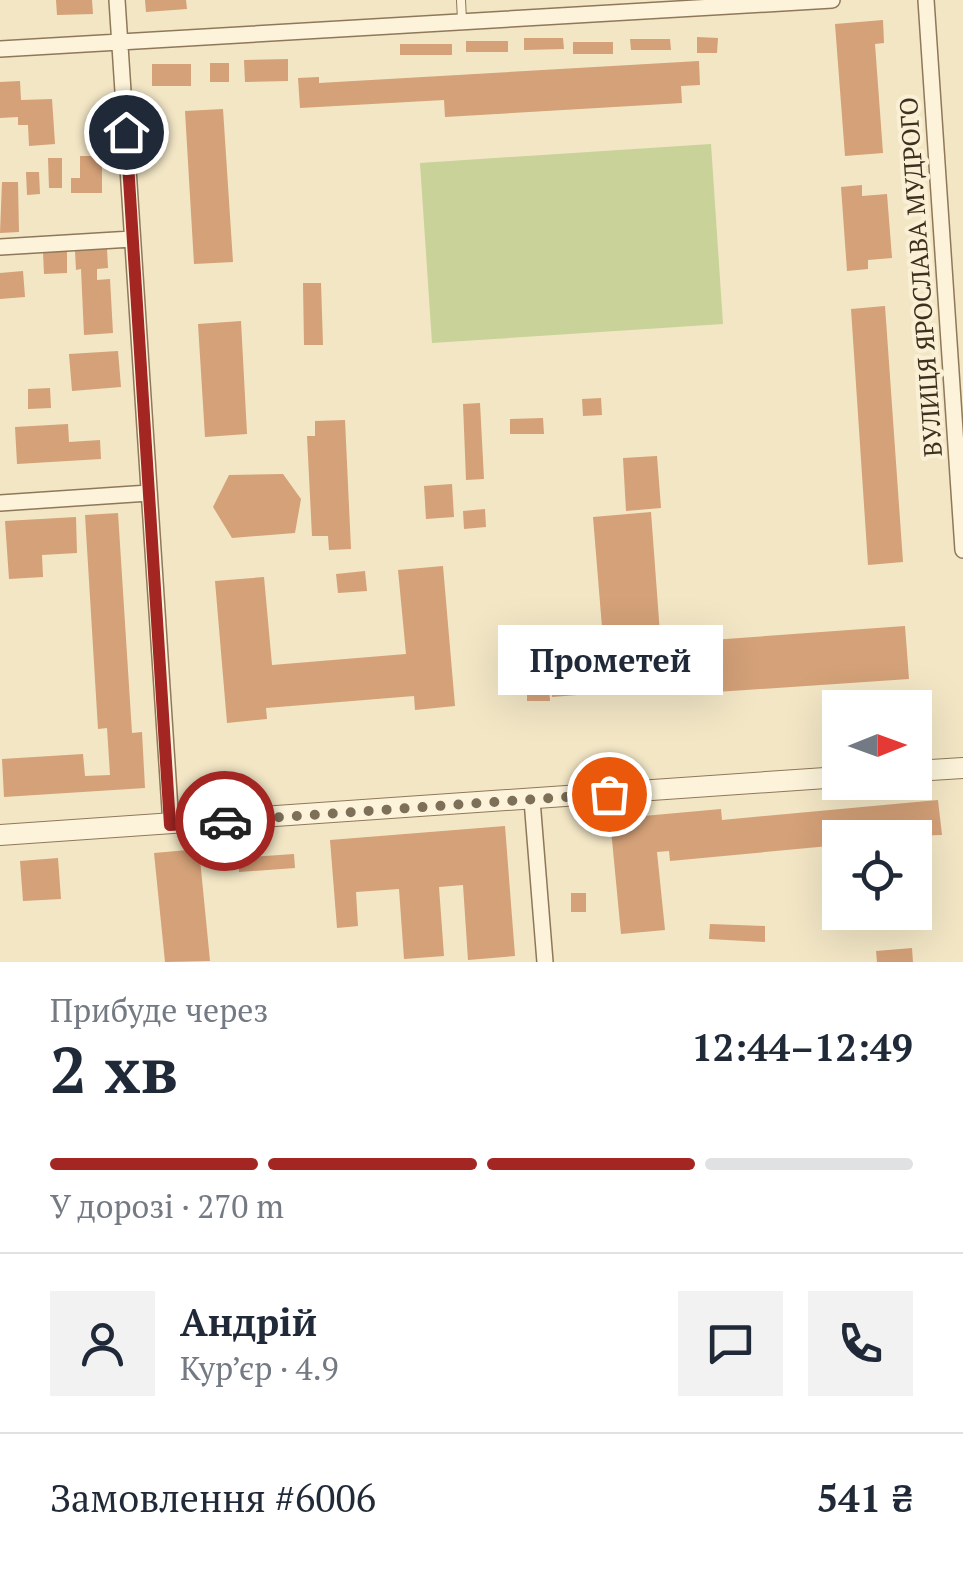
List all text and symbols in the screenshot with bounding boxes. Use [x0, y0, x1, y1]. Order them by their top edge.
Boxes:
pin [84, 90, 169, 175]
street label: ВУЛИЦЯ ЯРОСЛАВА МУДРОГО [891, 96, 949, 458]
icon: home [99, 105, 154, 160]
callout: Прометей [496, 624, 722, 694]
text: Прометей [530, 639, 691, 681]
north arrow [822, 690, 932, 800]
map controls [822, 690, 932, 930]
pin [567, 752, 652, 837]
icon: bag [582, 767, 637, 822]
courier [175, 771, 275, 871]
icon: car [198, 794, 253, 849]
button: locate [822, 820, 932, 930]
text: Прибуде через [50, 989, 269, 1031]
text: 12:44–12:49 [691, 1022, 913, 1072]
text: 2 хв [50, 1025, 178, 1112]
text: У дорозі · 270 m [50, 1185, 284, 1227]
button: person [50, 1291, 155, 1396]
button: chat [678, 1291, 783, 1396]
button: phone [808, 1291, 913, 1396]
text: Андрій [180, 1297, 317, 1347]
text: Кур’єр · 4.9 [180, 1347, 339, 1389]
text: Замовлення #6006 [50, 1473, 376, 1523]
text: 541 ₴ [817, 1473, 913, 1523]

